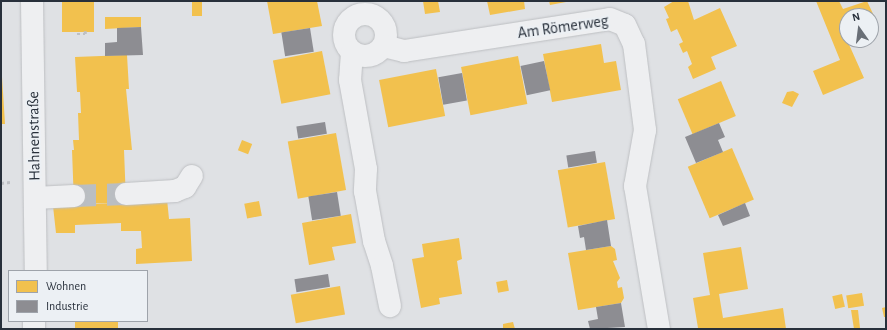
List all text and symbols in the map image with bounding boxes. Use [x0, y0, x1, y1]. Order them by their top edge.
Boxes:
north arrow [839, 8, 879, 48]
street label: Am Römerweg [516, 11, 610, 43]
text: N [851, 11, 861, 23]
street label: Hahnenstraße [24, 91, 44, 181]
legend [8, 270, 148, 322]
text: Wohnen [46, 280, 86, 292]
text: Industrie [46, 300, 88, 312]

